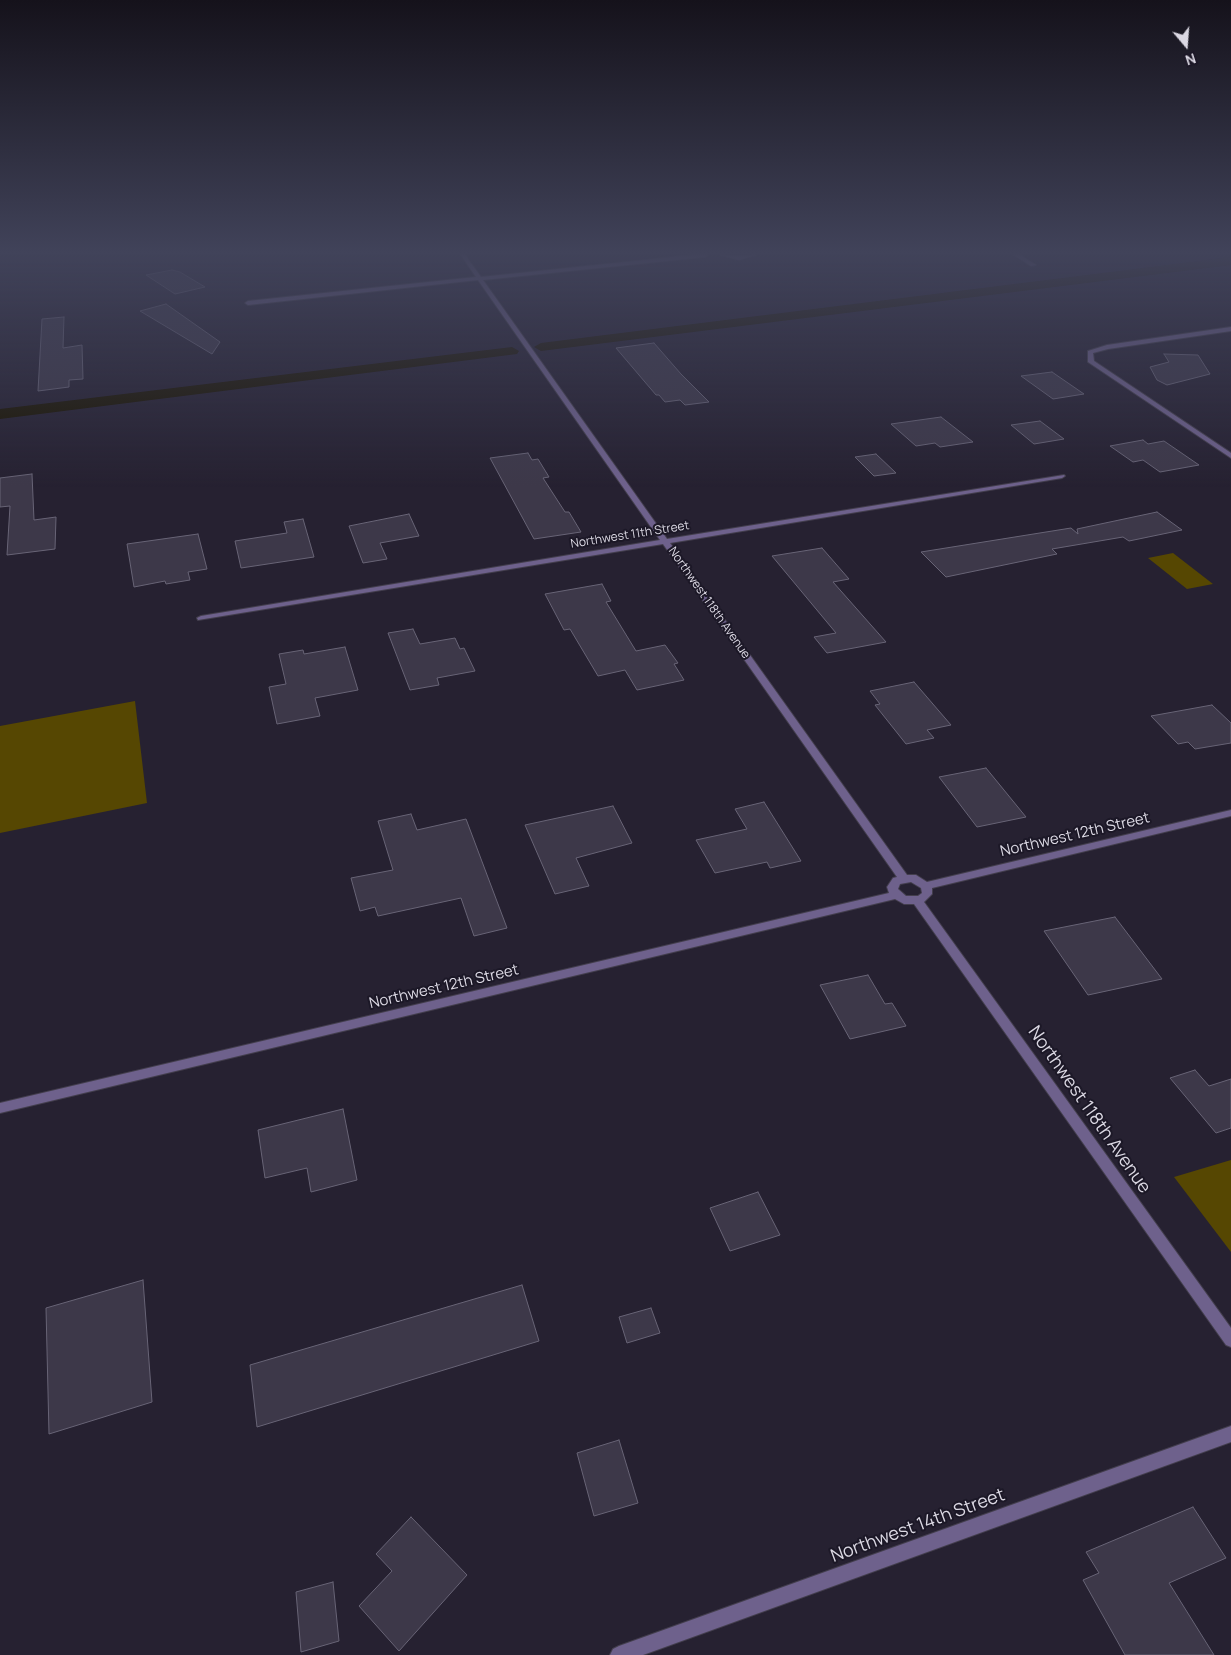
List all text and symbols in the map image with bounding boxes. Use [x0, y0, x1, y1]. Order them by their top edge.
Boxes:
north arrow [1161, 20, 1211, 70]
text: N [1183, 49, 1199, 70]
street label: Northwest 11th Street [570, 519, 690, 551]
street label: Northwest 118th Avenue [665, 544, 753, 662]
street label: Northwest 12th Street [999, 809, 1151, 861]
street label: Northwest 12th Street [368, 961, 520, 1013]
street label: Northwest 118th Avenue [1023, 1022, 1155, 1198]
street label: Northwest 14th Street [828, 1484, 1008, 1568]

